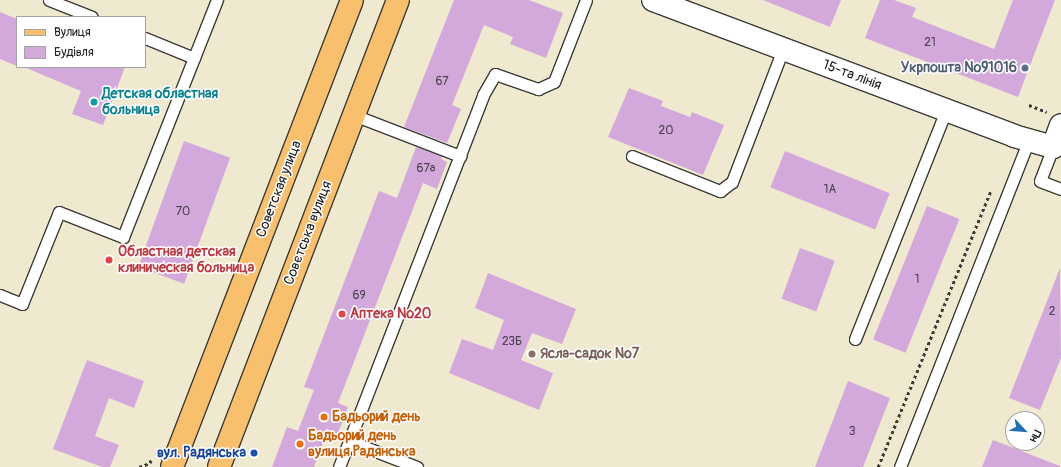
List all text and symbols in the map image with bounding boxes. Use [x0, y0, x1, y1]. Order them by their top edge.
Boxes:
legend [16, 16, 146, 68]
text: Вулиця [54, 25, 91, 40]
house number: 21 [924, 36, 936, 50]
text: Будівля [54, 45, 94, 60]
street label: 15-та лінія [820, 56, 884, 94]
place label: Укрпошта №91016 [901, 60, 1017, 76]
marker: Укрпошта №91016 [1020, 63, 1030, 73]
house number: 67 [435, 75, 449, 89]
place label: Детская областная больница [102, 86, 218, 118]
marker: Детская областная больница [89, 97, 99, 107]
house number: 20 [659, 124, 673, 138]
street label: Советская улица [253, 138, 305, 240]
house number: 67а [417, 162, 435, 176]
street label: Совєтська вулиця [280, 179, 336, 287]
house number: 1А [824, 183, 836, 197]
house number: 70 [176, 205, 190, 219]
place label: Областная детская клиническая больница [118, 244, 254, 276]
marker: Областная детская клиническая больница [103, 254, 115, 266]
house number: 1 [915, 273, 919, 287]
house number: 69 [352, 289, 366, 303]
house number: 2 [1049, 305, 1055, 319]
place label: Аптека №20 [350, 306, 431, 322]
marker: Аптека №20 [337, 309, 347, 319]
house number: 23Б [502, 335, 522, 349]
place label: Ясла-садок №7 [540, 346, 639, 362]
marker: Ясла-садок №7 [527, 349, 537, 359]
place label: Бадьорий день [332, 409, 421, 425]
north arrow [1005, 411, 1045, 451]
marker: Бадьорий день [319, 412, 329, 422]
house number: 3 [849, 425, 855, 439]
place label: Бадьорий день вулиця Радянська [308, 428, 416, 460]
text: Пн [1027, 428, 1044, 444]
marker: Бадьорий день вулиця Радянська [295, 439, 305, 449]
place label: вул. Радянська [157, 445, 246, 461]
marker: вул. Радянська [249, 448, 259, 458]

